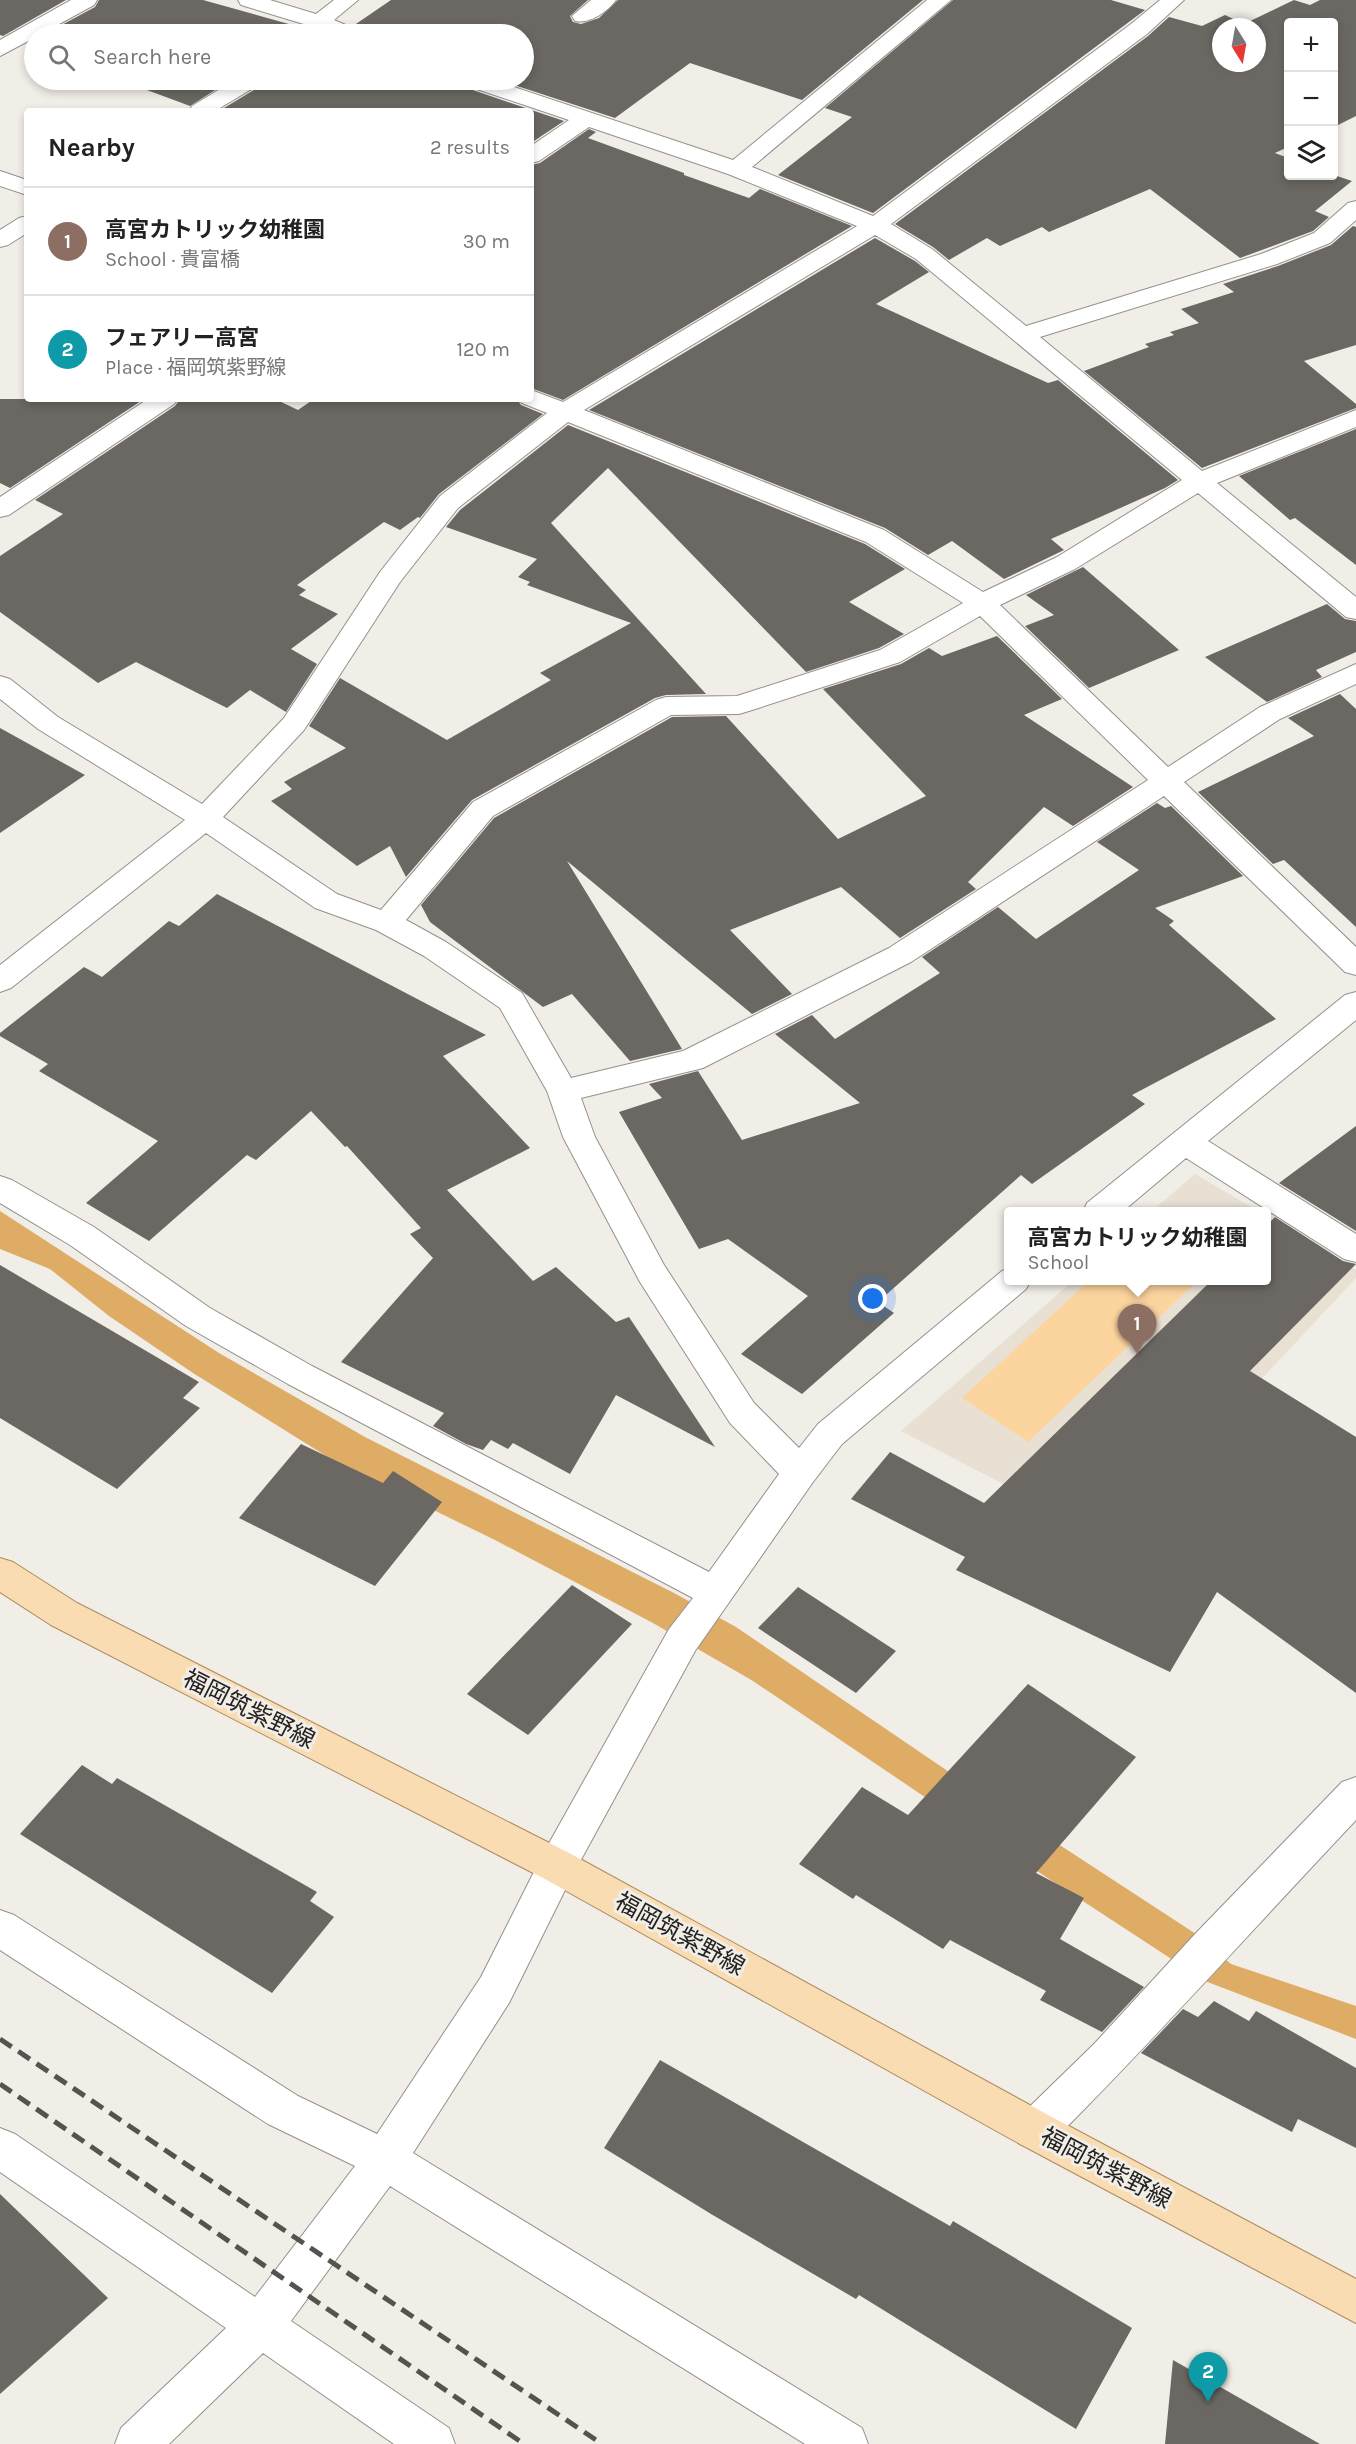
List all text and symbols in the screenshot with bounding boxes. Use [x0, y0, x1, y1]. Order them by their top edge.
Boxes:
north arrow [1212, 18, 1266, 72]
map controls [1284, 18, 1338, 180]
button: + [1284, 18, 1338, 72]
search box [24, 24, 534, 90]
icon: search [45, 41, 78, 74]
text: Search here [93, 44, 211, 70]
button: − [1284, 72, 1338, 126]
button: layers [1284, 126, 1338, 180]
text: Nearby [48, 132, 135, 163]
text: 2 results [430, 136, 510, 159]
text: 高宮カトリック幼稚園 [105, 217, 325, 243]
text: 1 [64, 230, 71, 253]
text: 30 m [463, 230, 510, 253]
text: School · 貴富橋 [105, 248, 240, 271]
text: フェアリー高宮 [105, 325, 259, 351]
text: 2 [61, 338, 74, 361]
text: 120 m [456, 338, 510, 361]
text: Place · 福岡筑紫野線 [105, 356, 286, 379]
popup [1004, 1207, 1271, 1285]
text: 高宮カトリック幼稚園 [1027, 1225, 1248, 1251]
text: School [1027, 1251, 1089, 1274]
your location [858, 1284, 887, 1313]
pin: 1 [1118, 1304, 1156, 1354]
street label: 福岡筑紫野線 [178, 1664, 320, 1754]
street label: 福岡筑紫野線 [610, 1887, 750, 1981]
street label: 福岡筑紫野線 [1036, 2122, 1176, 2214]
pin: 2 [1188, 2352, 1228, 2402]

